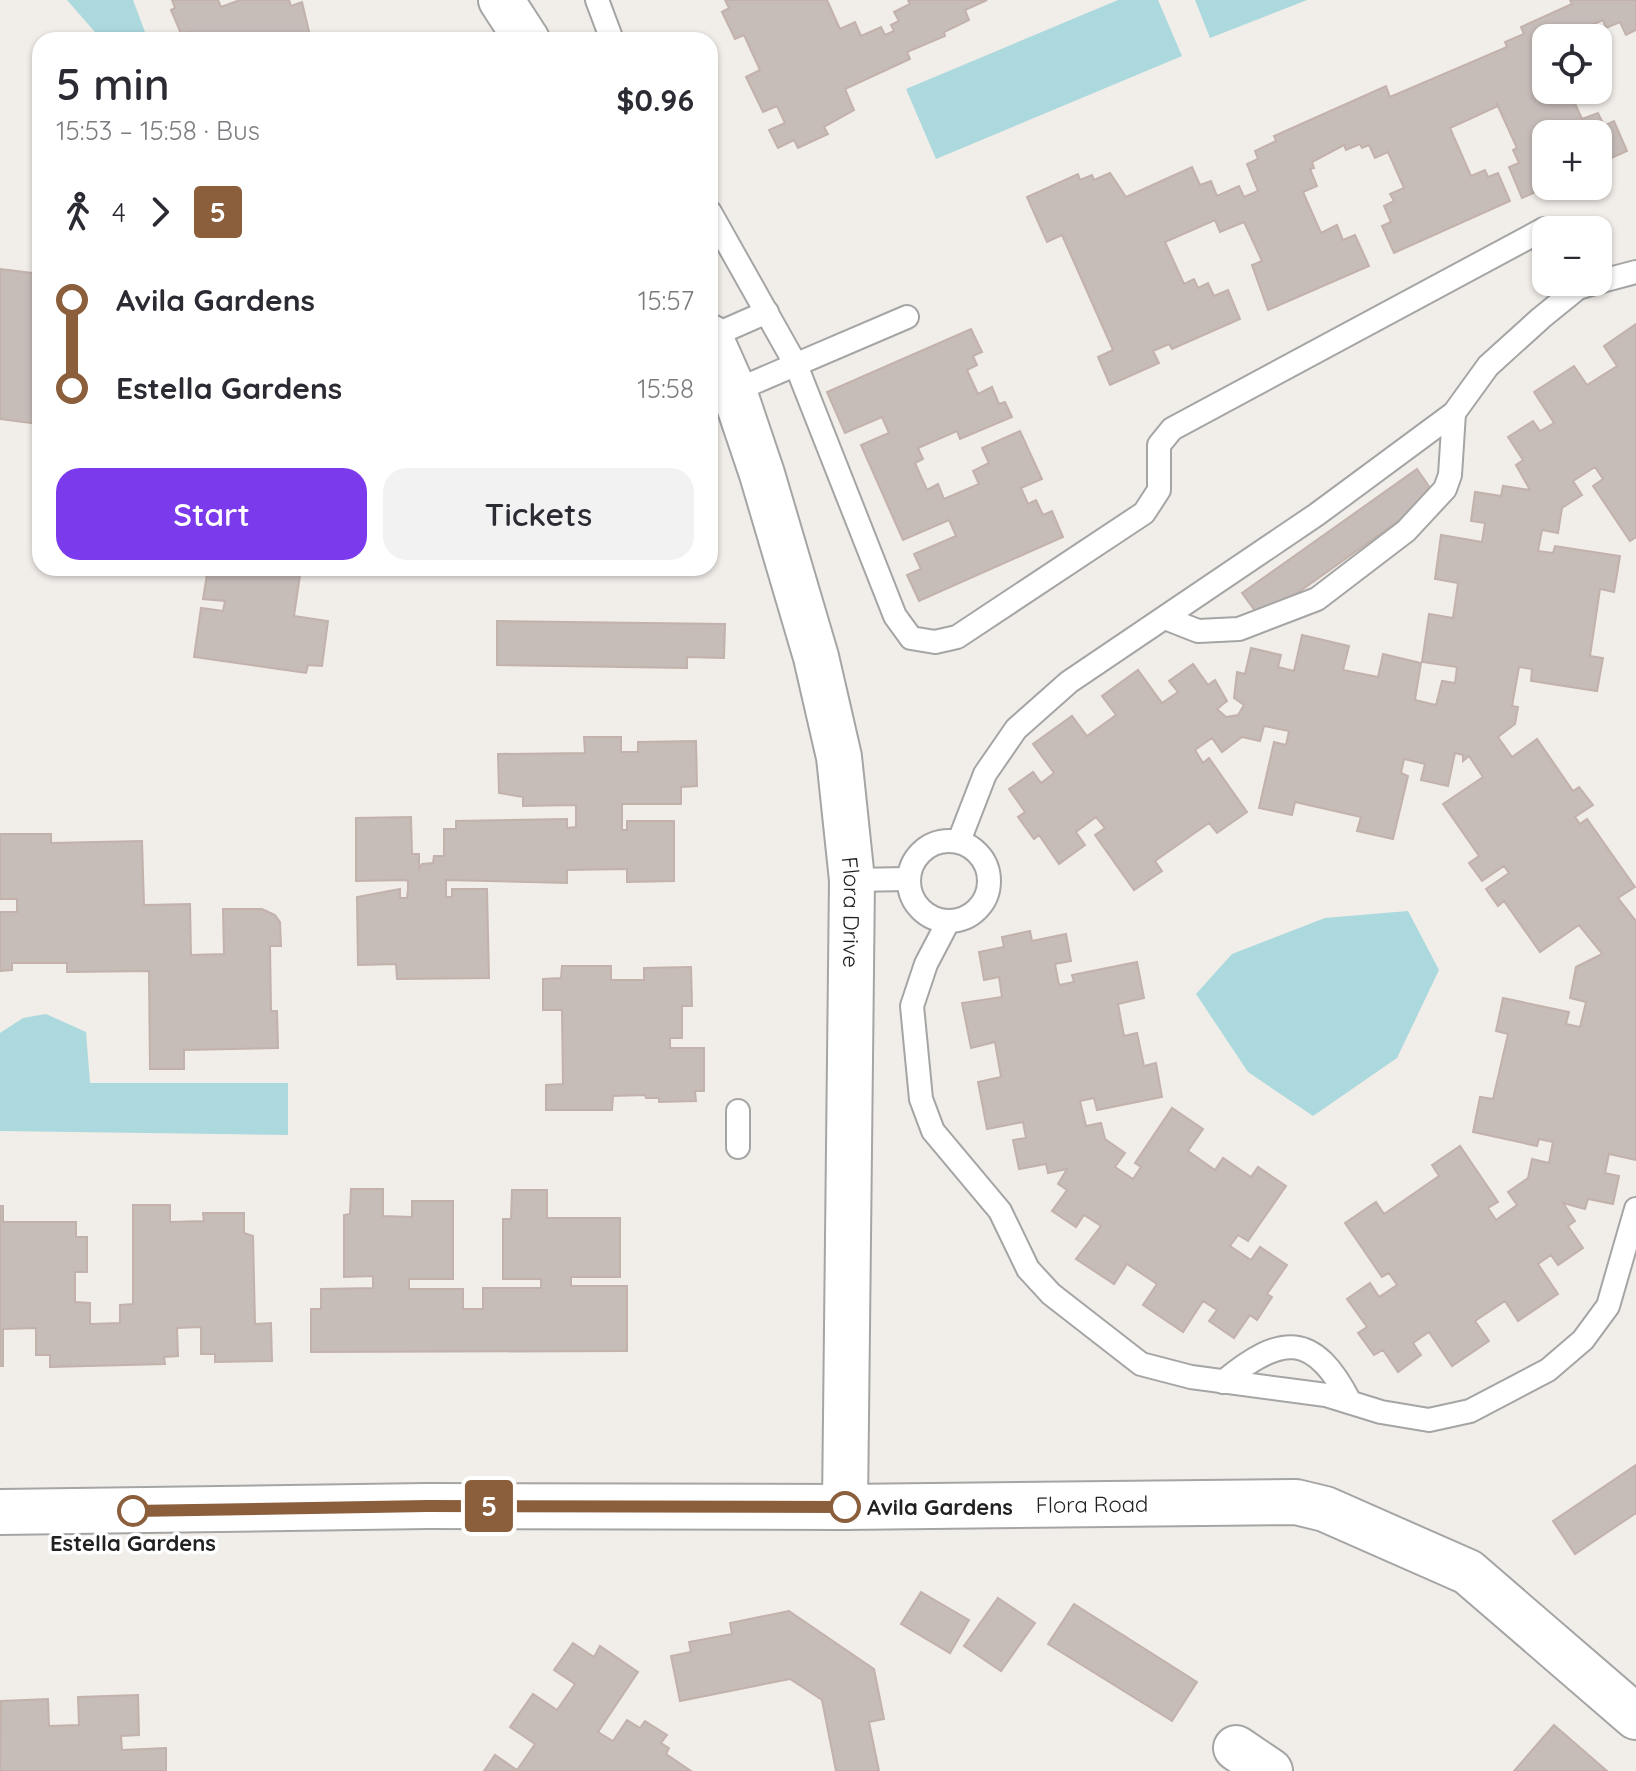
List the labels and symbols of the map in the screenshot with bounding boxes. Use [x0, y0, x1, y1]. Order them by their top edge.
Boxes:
street label: Flora Drive [836, 855, 866, 968]
line badge: 5 [463, 1480, 515, 1532]
street label: Flora Road [1035, 1490, 1148, 1519]
marker: Avila Gardens [830, 1492, 860, 1522]
place label: Avila Gardens [867, 1493, 1013, 1521]
marker: Estella Gardens [118, 1496, 148, 1526]
place label: Estella Gardens [50, 1529, 216, 1557]

